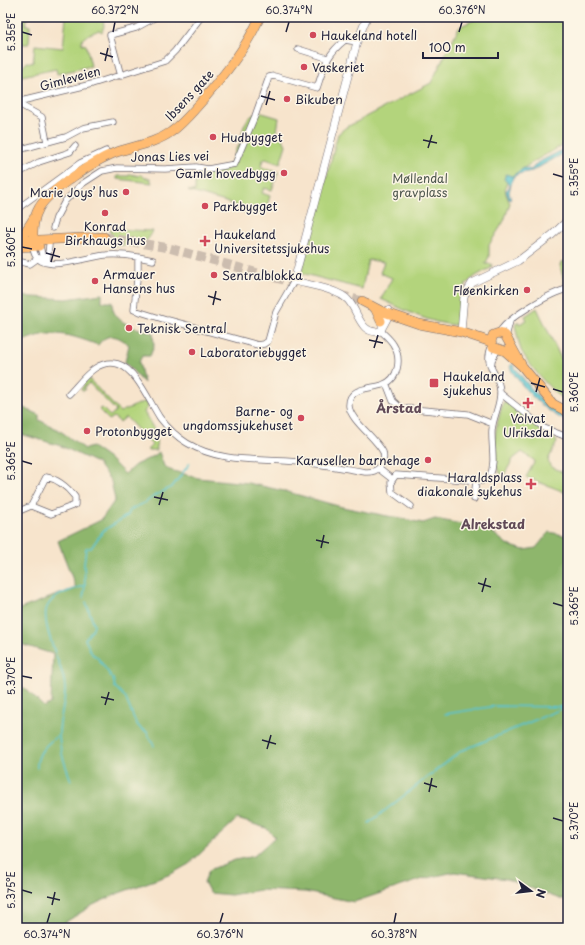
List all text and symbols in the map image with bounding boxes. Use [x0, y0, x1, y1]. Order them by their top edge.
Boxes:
text: 60.372°N [91, 2, 139, 17]
text: 60.374°N [266, 2, 313, 17]
text: 60.376°N [438, 2, 486, 17]
text: 5.355°E [3, 13, 18, 51]
place label: Haukeland hotell [321, 26, 417, 44]
marker: Haukeland hotell [308, 30, 318, 40]
scale bar [423, 34, 498, 60]
text: 100 m [429, 38, 466, 56]
place label: Vaskeriet [312, 58, 364, 76]
street label: Gimleveien [38, 61, 102, 95]
marker: Vaskeriet [299, 62, 309, 72]
street label: Ibsens gate [160, 65, 218, 125]
place label: Bikuben [295, 90, 343, 108]
marker: Bikuben [282, 94, 292, 104]
place label: Hudbygget [221, 128, 283, 146]
marker: Hudbygget [208, 132, 218, 142]
street label: Jonas Lies vei [131, 146, 209, 166]
text: 5.355°E [566, 158, 581, 196]
place label: Gamle hovedbygg [175, 164, 276, 182]
marker: Gamle hovedbygg [279, 168, 289, 178]
park label: Møllendal gravplass [392, 169, 448, 201]
place label: Marie Joys’ hus [30, 183, 119, 201]
marker: Marie Joys’ hus [121, 187, 131, 197]
place label: Parkbygget [213, 197, 277, 215]
marker: Parkbygget [200, 201, 210, 211]
marker: Konrad Birkhaugs hus [100, 208, 110, 218]
place label: Konrad Birkhaugs hus [64, 217, 146, 249]
place label: Haukeland Universitetssjukehus [214, 225, 329, 257]
text: 5.360°E [3, 227, 18, 267]
marker: Haukeland Universitetssjukehus [199, 235, 211, 247]
place label: Armauer Hansens hus [103, 265, 176, 297]
place label: Sentralblokka [222, 266, 303, 284]
marker: Sentralblokka [209, 270, 219, 280]
marker: Armauer Hansens hus [90, 276, 100, 286]
place label: Fløenkirken [453, 281, 519, 299]
marker: Fløenkirken [522, 285, 532, 295]
place label: Teknisk Sentral [137, 319, 227, 337]
marker: Teknisk Sentral [124, 323, 134, 333]
place label: Laboratoriebygget [200, 343, 307, 361]
marker: Laboratoriebygget [187, 347, 197, 357]
place label: Haukeland sjukehus [443, 367, 506, 399]
text: 5.360°E [566, 372, 581, 412]
marker: Haukeland sjukehus [428, 377, 440, 389]
marker: Volvat Ulriksdal [522, 397, 534, 409]
district label: Årstad [375, 398, 422, 417]
place label: Barne- og ungdomssjukehuset [183, 402, 293, 434]
place label: Volvat Ulriksdal [503, 409, 553, 441]
marker: Barne- og ungdomssjukehuset [296, 413, 306, 423]
place label: Protonbygget [95, 422, 172, 440]
marker: Protonbygget [82, 426, 92, 436]
text: 5.365°E [3, 441, 18, 481]
place label: Karusellen barnehage [296, 451, 420, 469]
marker: Karusellen barnehage [423, 455, 433, 465]
place label: Haraldsplass diakonale sykehus [417, 468, 523, 500]
marker: Haraldsplass diakonale sykehus [525, 478, 537, 490]
district label: Alrekstad [460, 514, 525, 533]
text: 5.365°E [566, 586, 581, 626]
text: 5.370°E [3, 657, 18, 695]
text: 5.370°E [566, 802, 581, 840]
text: 5.375°E [3, 871, 18, 909]
north arrow [511, 871, 551, 911]
text: N [532, 887, 550, 900]
text: 60.374°N [24, 926, 71, 941]
text: 60.376°N [196, 926, 244, 941]
text: 60.378°N [371, 926, 418, 941]

